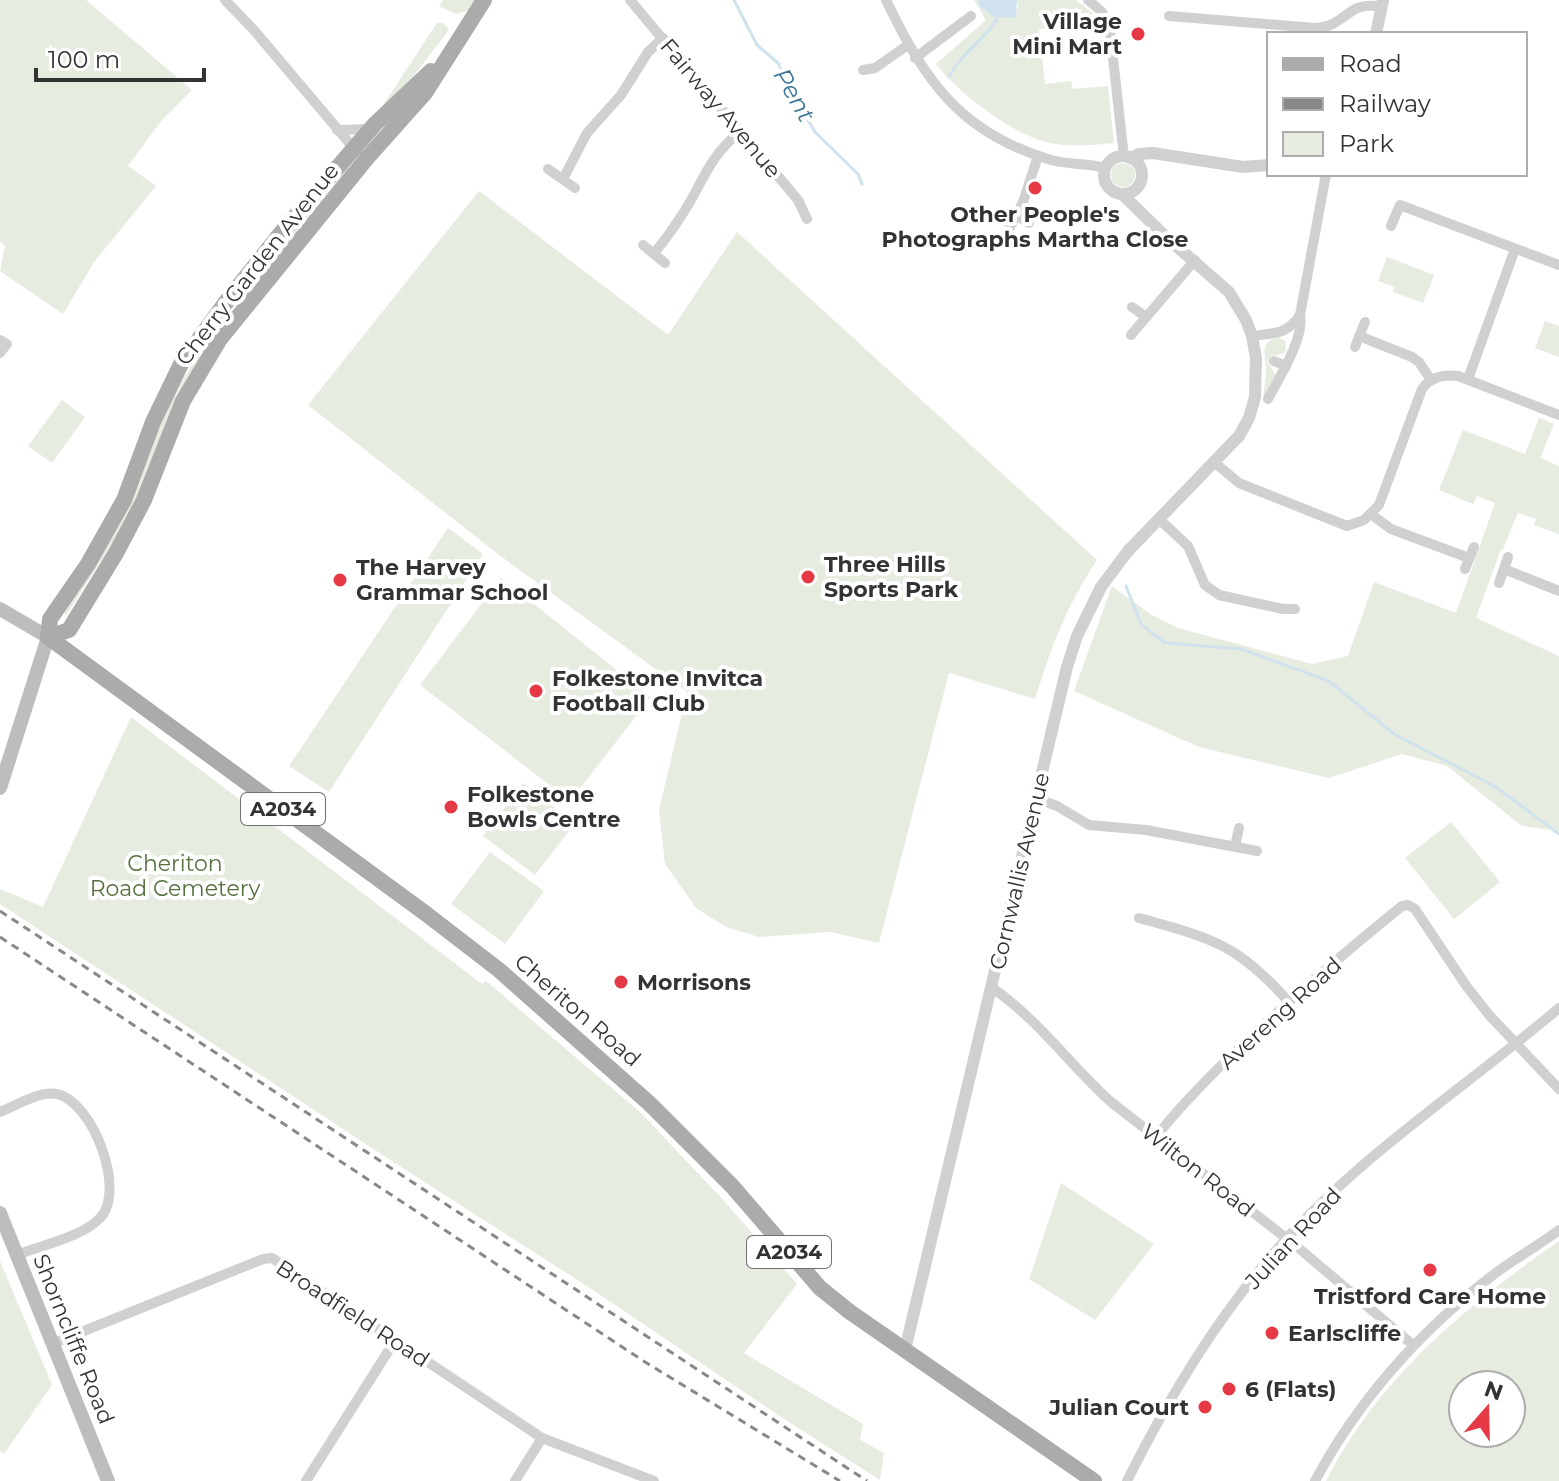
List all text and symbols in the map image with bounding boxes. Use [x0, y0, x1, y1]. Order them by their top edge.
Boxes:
place label: Village Mini Mart [1012, 8, 1122, 60]
marker: Village Mini Mart [1129, 25, 1147, 43]
scale bar [36, 32, 204, 82]
legend [1267, 32, 1527, 176]
street label: Fairway Avenue [654, 33, 787, 184]
text: 100 m [48, 45, 120, 74]
text: Road [1339, 49, 1402, 78]
water label: Pent [768, 63, 821, 127]
text: Railway [1339, 89, 1431, 118]
text: Park [1339, 129, 1394, 158]
street label: Cherry Garden Avenue [170, 158, 345, 371]
marker: Other People's Photographs Martha Close [1026, 179, 1044, 197]
place label: Other People's Photographs Martha Close [882, 201, 1189, 253]
place label: Three Hills Sports Park [824, 551, 959, 603]
place label: The Harvey Grammar School [356, 554, 548, 606]
marker: Three Hills Sports Park [799, 568, 817, 586]
marker: The Harvey Grammar School [331, 571, 349, 589]
place label: Folkestone Invitca Football Club [552, 665, 763, 717]
marker: Folkestone Invitca Football Club [527, 682, 545, 700]
street label: Cornwallis Avenue [984, 770, 1055, 972]
place label: Folkestone Bowls Centre [467, 781, 621, 833]
road number: A2034 [241, 793, 325, 825]
marker: Folkestone Bowls Centre [442, 798, 460, 816]
park label: Cheriton Road Cemetery [90, 850, 260, 902]
street label: Cheriton Road [509, 948, 646, 1073]
street label: Avereng Road [1214, 951, 1347, 1075]
place label: Morrisons [637, 969, 751, 996]
marker: Morrisons [612, 973, 630, 991]
street label: Wilton Road [1136, 1118, 1260, 1223]
street label: Julian Road [1239, 1182, 1347, 1295]
road number: A2034 [747, 1236, 831, 1268]
street label: Shorncliffe Road [27, 1250, 120, 1428]
street label: Broadfield Road [271, 1254, 434, 1373]
marker: Tristford Care Home [1421, 1261, 1439, 1279]
place label: Tristford Care Home [1314, 1283, 1546, 1310]
place label: Earlscliffe [1288, 1320, 1401, 1347]
marker: Earlscliffe [1263, 1324, 1281, 1342]
north arrow [1447, 1369, 1527, 1449]
text: N [1481, 1375, 1507, 1406]
place label: 6 (Flats) [1245, 1376, 1336, 1403]
marker: 6 (Flats) [1220, 1380, 1238, 1398]
place label: Julian Court [1048, 1394, 1189, 1421]
marker: Julian Court [1196, 1398, 1214, 1416]

